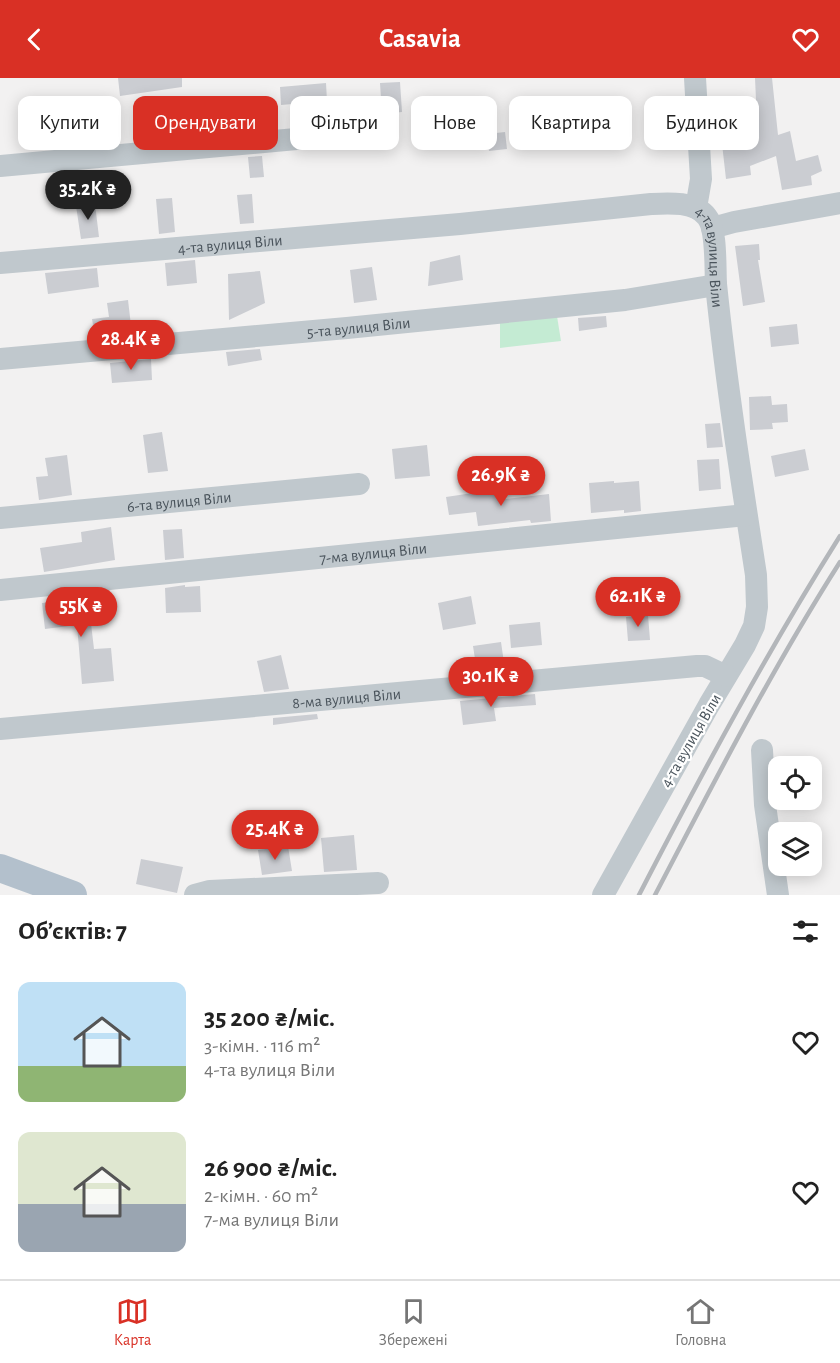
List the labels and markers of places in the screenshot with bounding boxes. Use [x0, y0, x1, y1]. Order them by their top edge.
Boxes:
pin: 35.2K ₴ [33, 170, 143, 221]
pin: 28.4K ₴ [76, 320, 186, 371]
pin: 26.9K ₴ [446, 456, 556, 507]
pin: 62.1K ₴ [583, 577, 693, 628]
pin: 55K ₴ [39, 587, 123, 638]
pin: 30.1K ₴ [436, 657, 546, 708]
pin: 25.4K ₴ [220, 810, 330, 861]

